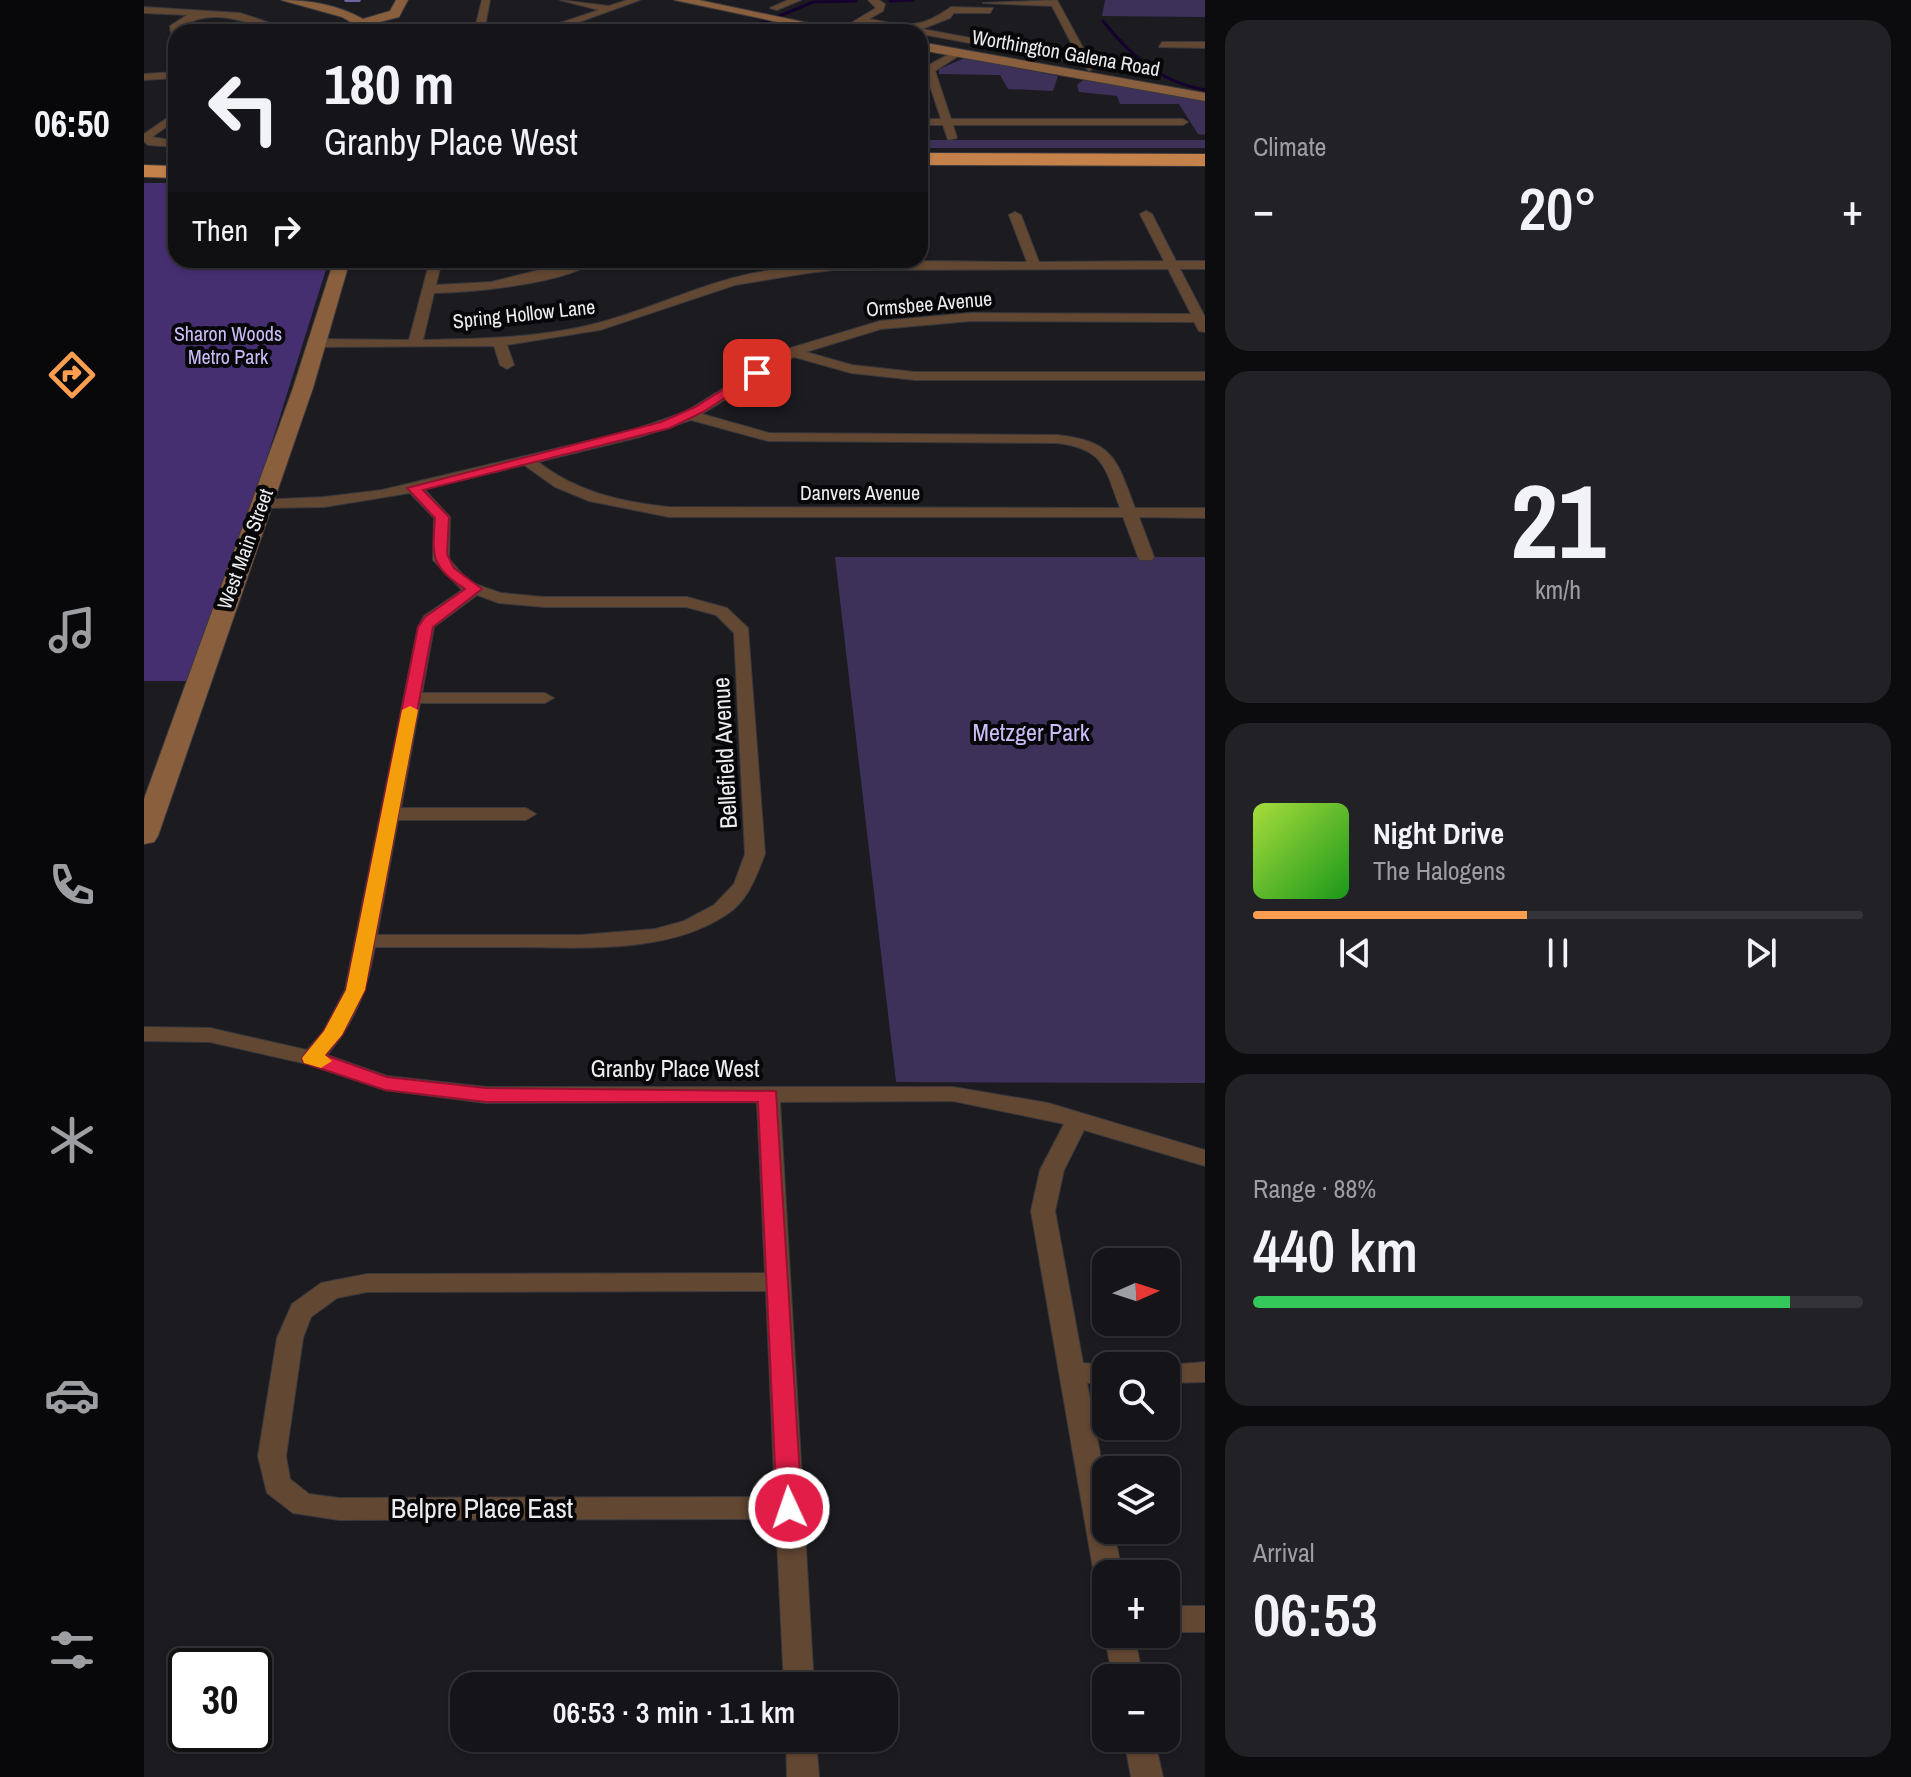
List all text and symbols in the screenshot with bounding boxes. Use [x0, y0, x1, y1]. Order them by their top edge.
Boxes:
street label: Worthington Galena Road [970, 23, 1162, 82]
text: 180 m [324, 46, 454, 121]
icon: left [192, 56, 296, 160]
text: 06:50 [34, 100, 110, 148]
text: Granby Place West [324, 118, 578, 166]
text: Climate [1253, 129, 1326, 164]
text: 20° [1519, 168, 1597, 249]
text: − [1253, 179, 1274, 239]
text: + [1842, 179, 1863, 239]
icon: right [264, 208, 308, 252]
text: Then [192, 210, 248, 250]
street label: Ormsbee Avenue [865, 285, 993, 322]
street label: Spring Hollow Lane [451, 293, 597, 334]
park label: Sharon Woods Metro Park [174, 320, 282, 370]
pin [723, 339, 791, 407]
icon: directions [44, 347, 100, 403]
icon: arrive [735, 351, 779, 395]
text: 21 [1511, 450, 1605, 590]
street label: Danvers Avenue [800, 479, 920, 506]
street label: West Main Street [210, 484, 279, 613]
text: km/h [1535, 572, 1581, 607]
icon: music [44, 602, 100, 658]
street label: Bellefield Avenue [704, 676, 744, 830]
park label: Metzger Park [972, 716, 1090, 748]
text: Night Drive [1373, 813, 1504, 853]
text: The Halogens [1373, 853, 1506, 888]
icon: phone [44, 857, 100, 913]
icon: previous [1333, 931, 1377, 975]
icon: pause [1536, 931, 1580, 975]
icon: next [1739, 931, 1783, 975]
street label: Granby Place West [590, 1052, 760, 1084]
icon: climate [44, 1112, 100, 1168]
text: Range · 88% [1253, 1171, 1376, 1206]
text: 440 km [1253, 1210, 1418, 1291]
north arrow [1092, 1248, 1180, 1336]
map controls [1092, 1248, 1180, 1752]
button: search [1092, 1352, 1180, 1440]
icon: car [44, 1367, 100, 1423]
button: layers [1092, 1456, 1180, 1544]
position arrow [747, 1466, 831, 1550]
street label: Belpre Place East [391, 1489, 573, 1527]
text: Arrival [1253, 1535, 1315, 1570]
button: + [1092, 1560, 1180, 1648]
text: 06:53 [1253, 1574, 1378, 1655]
icon: filters [44, 1622, 100, 1678]
speed limit sign: 30 [168, 1648, 272, 1752]
button: − [1092, 1664, 1180, 1752]
text: 06:53 · 3 min · 1.1 km [553, 1692, 795, 1732]

